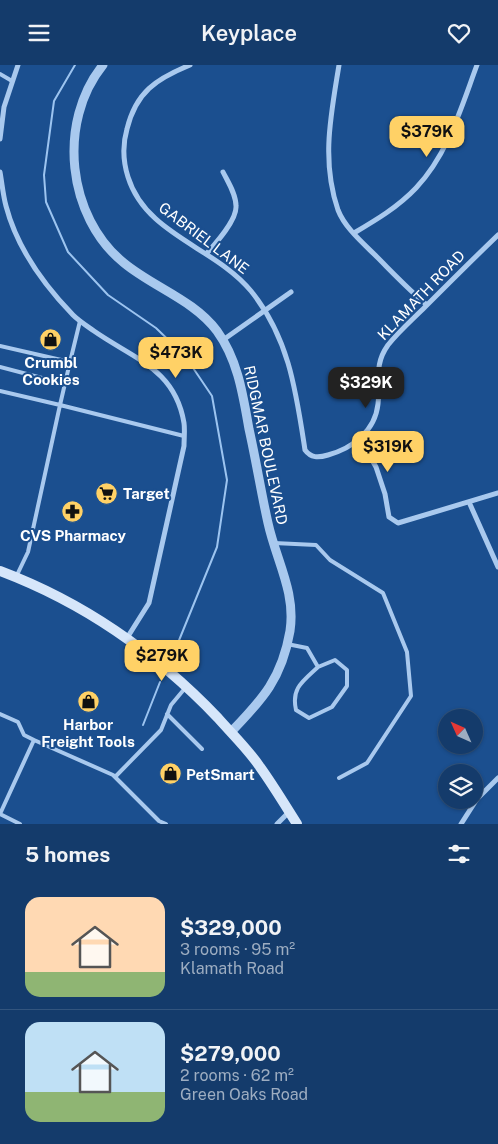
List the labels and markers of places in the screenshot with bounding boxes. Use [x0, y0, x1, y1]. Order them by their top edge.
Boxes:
pin: $379K [392, 116, 462, 158]
shop icon: Crumbl Cookies [39, 327, 63, 351]
pin: $473K [141, 337, 211, 379]
place label: Crumbl Cookies [22, 354, 80, 388]
pin: $329K [331, 367, 401, 409]
pin: $319K [353, 431, 423, 473]
supermarket icon: Target [95, 481, 119, 505]
place label: Target [123, 485, 170, 502]
pharmacy icon: CVS Pharmacy [61, 500, 85, 524]
place label: CVS Pharmacy [20, 527, 127, 544]
pin: $279K [127, 639, 197, 682]
shop icon: Harbor Freight Tools [76, 689, 100, 713]
place label: Harbor Freight Tools [41, 716, 135, 750]
shop icon: PetSmart [158, 762, 182, 786]
place label: PetSmart [186, 766, 255, 783]

